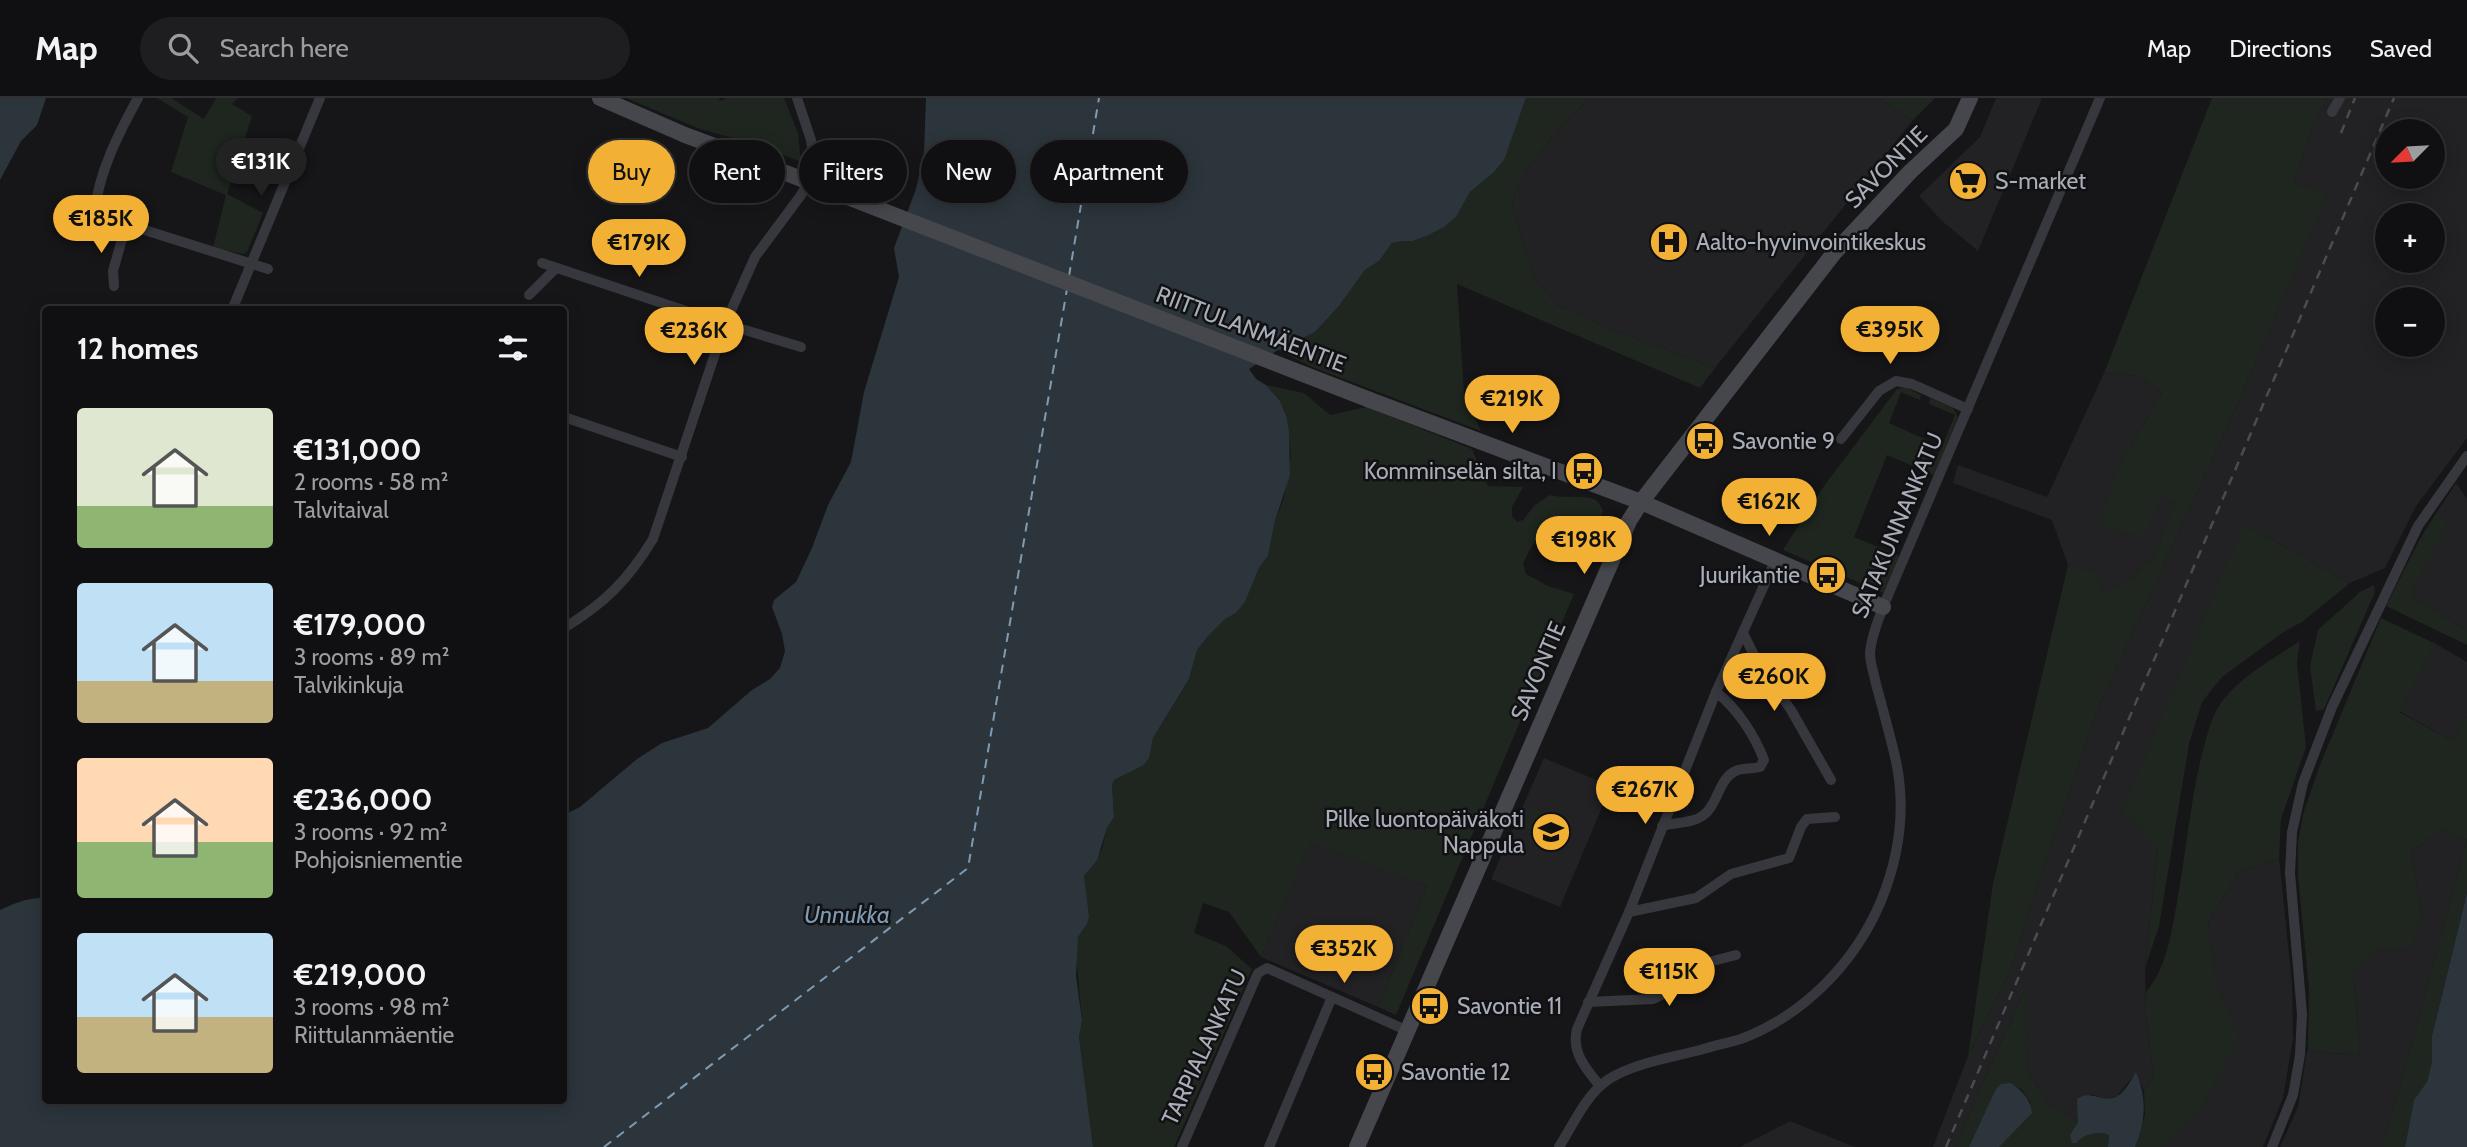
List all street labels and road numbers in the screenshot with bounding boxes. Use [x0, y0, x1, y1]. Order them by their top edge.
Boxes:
street label: SAVONTIE [1839, 120, 1933, 214]
street label: RIITTULANMÄENTIE [1152, 280, 1350, 378]
street label: SATAKUNNANKATU [1845, 428, 1949, 622]
street label: SAVONTIE [1505, 617, 1571, 725]
street label: TARPIALANKATU [1156, 965, 1252, 1129]

